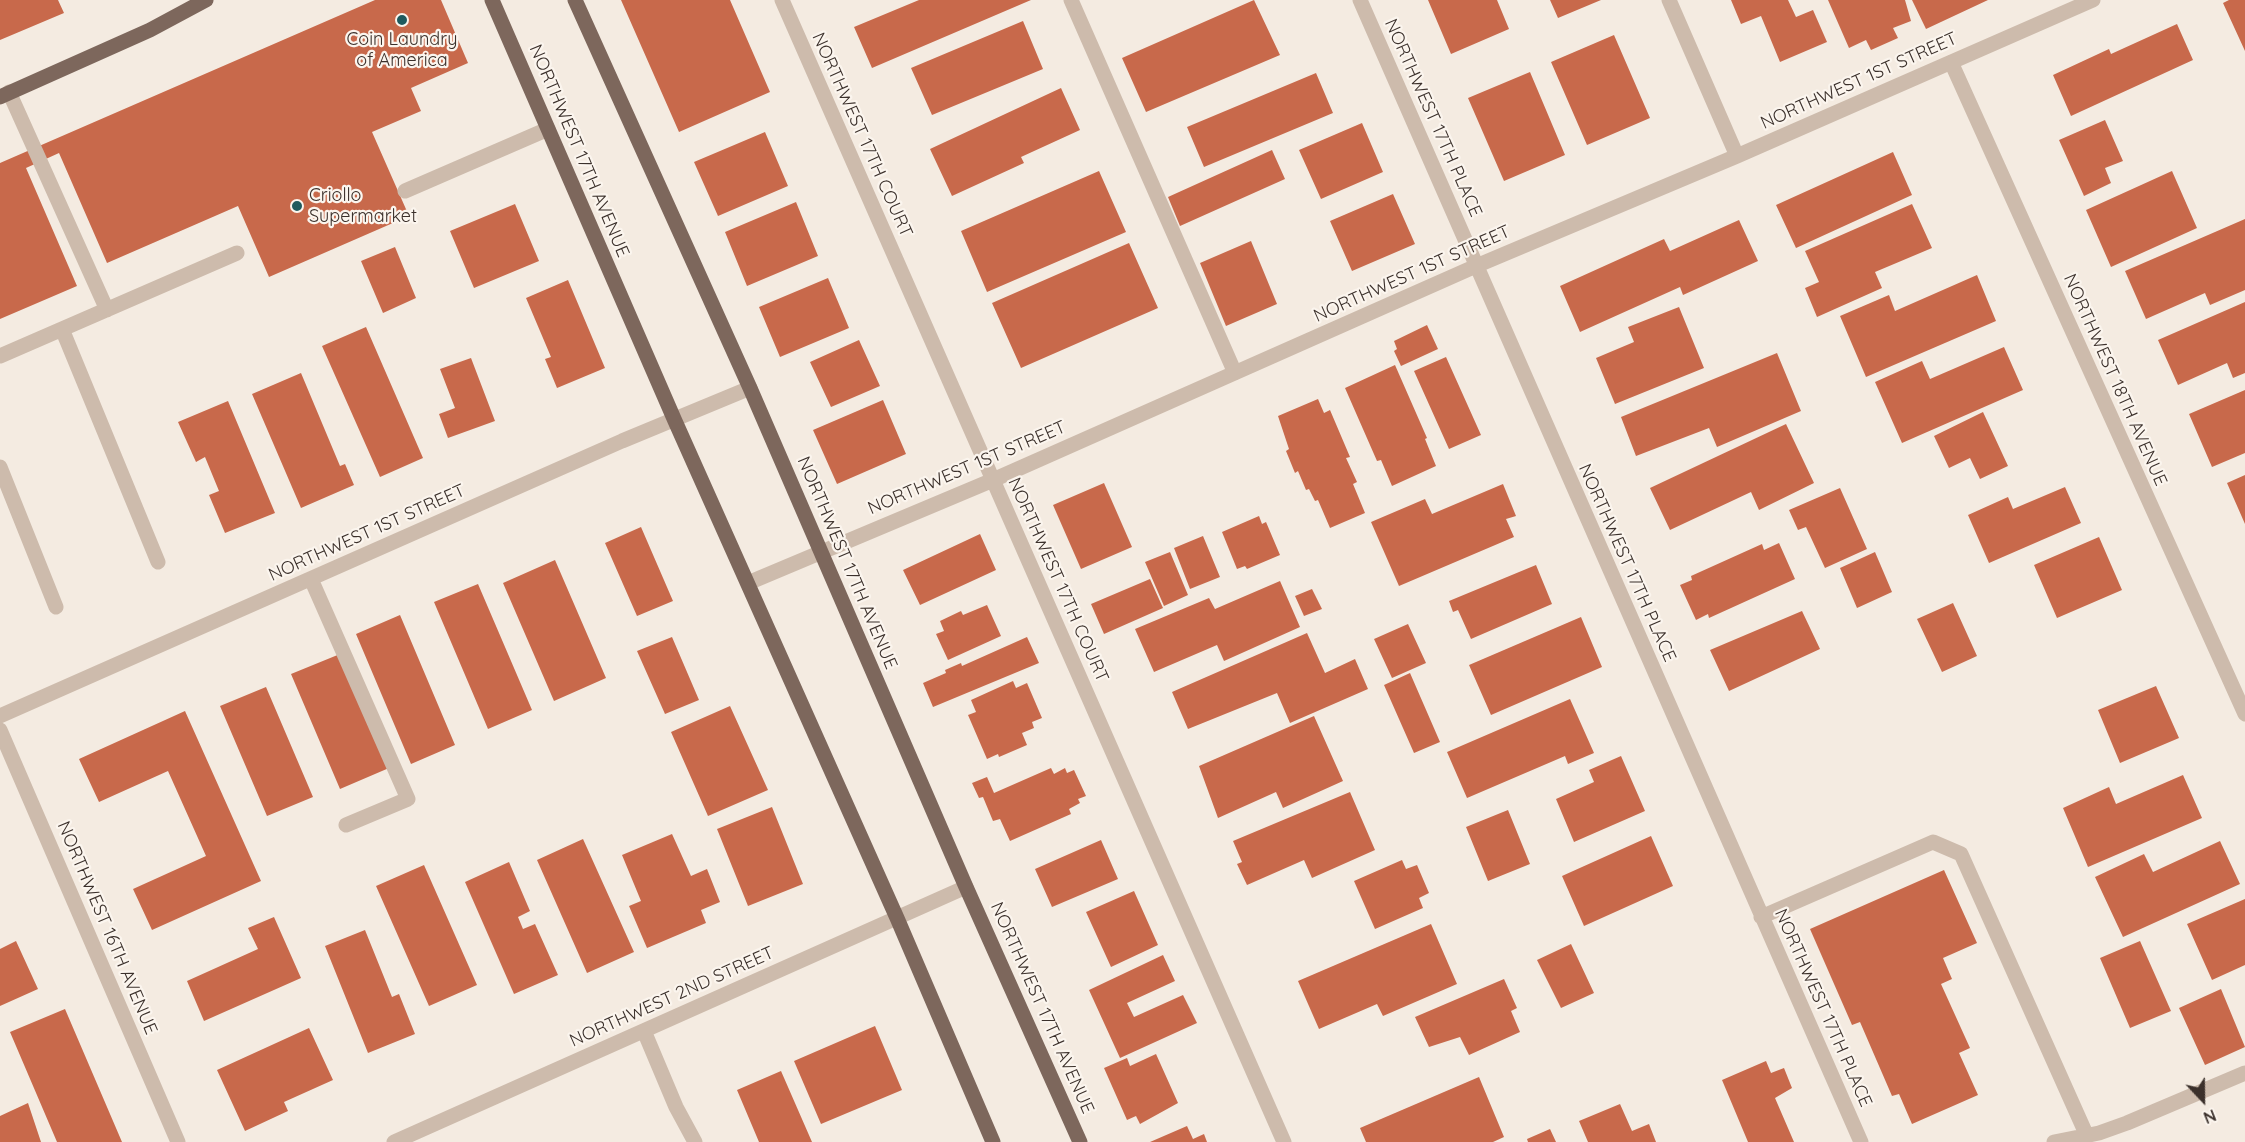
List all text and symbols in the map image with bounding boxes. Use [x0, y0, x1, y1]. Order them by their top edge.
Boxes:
marker: Coin Laundry of America [395, 13, 409, 27]
street label: NORTHWEST 17TH PLACE [1380, 16, 1486, 220]
street label: NORTHWEST 1ST STREET [1757, 28, 1961, 134]
place label: Coin Laundry of America [347, 29, 457, 72]
street label: NORTHWEST 17TH COURT [807, 29, 917, 241]
street label: NORTHWEST 17TH AVENUE [524, 41, 634, 261]
place label: Criollo Supermarket [309, 185, 417, 228]
marker: Criollo Supermarket [290, 199, 304, 213]
street label: NORTHWEST 1ST STREET [1310, 221, 1514, 327]
street label: NORTHWEST 18TH AVENUE [2058, 271, 2172, 489]
street label: NORTHWEST 1ST STREET [865, 416, 1069, 520]
street label: NORTHWEST 17TH AVENUE [792, 453, 902, 673]
street label: NORTHWEST 17TH PLACE [1574, 461, 1680, 665]
street label: NORTHWEST 17TH COURT [1003, 474, 1113, 686]
street label: NORTHWEST 1ST STREET [265, 480, 469, 586]
street label: NORTHWEST 16TH AVENUE [52, 818, 162, 1038]
street label: NORTHWEST 17TH AVENUE [986, 899, 1098, 1117]
street label: NORTHWEST 17TH PLACE [1770, 906, 1876, 1110]
street label: NORTHWEST 2ND STREET [567, 942, 777, 1052]
north arrow [2173, 1070, 2233, 1130]
text: N [2201, 1105, 2219, 1128]

